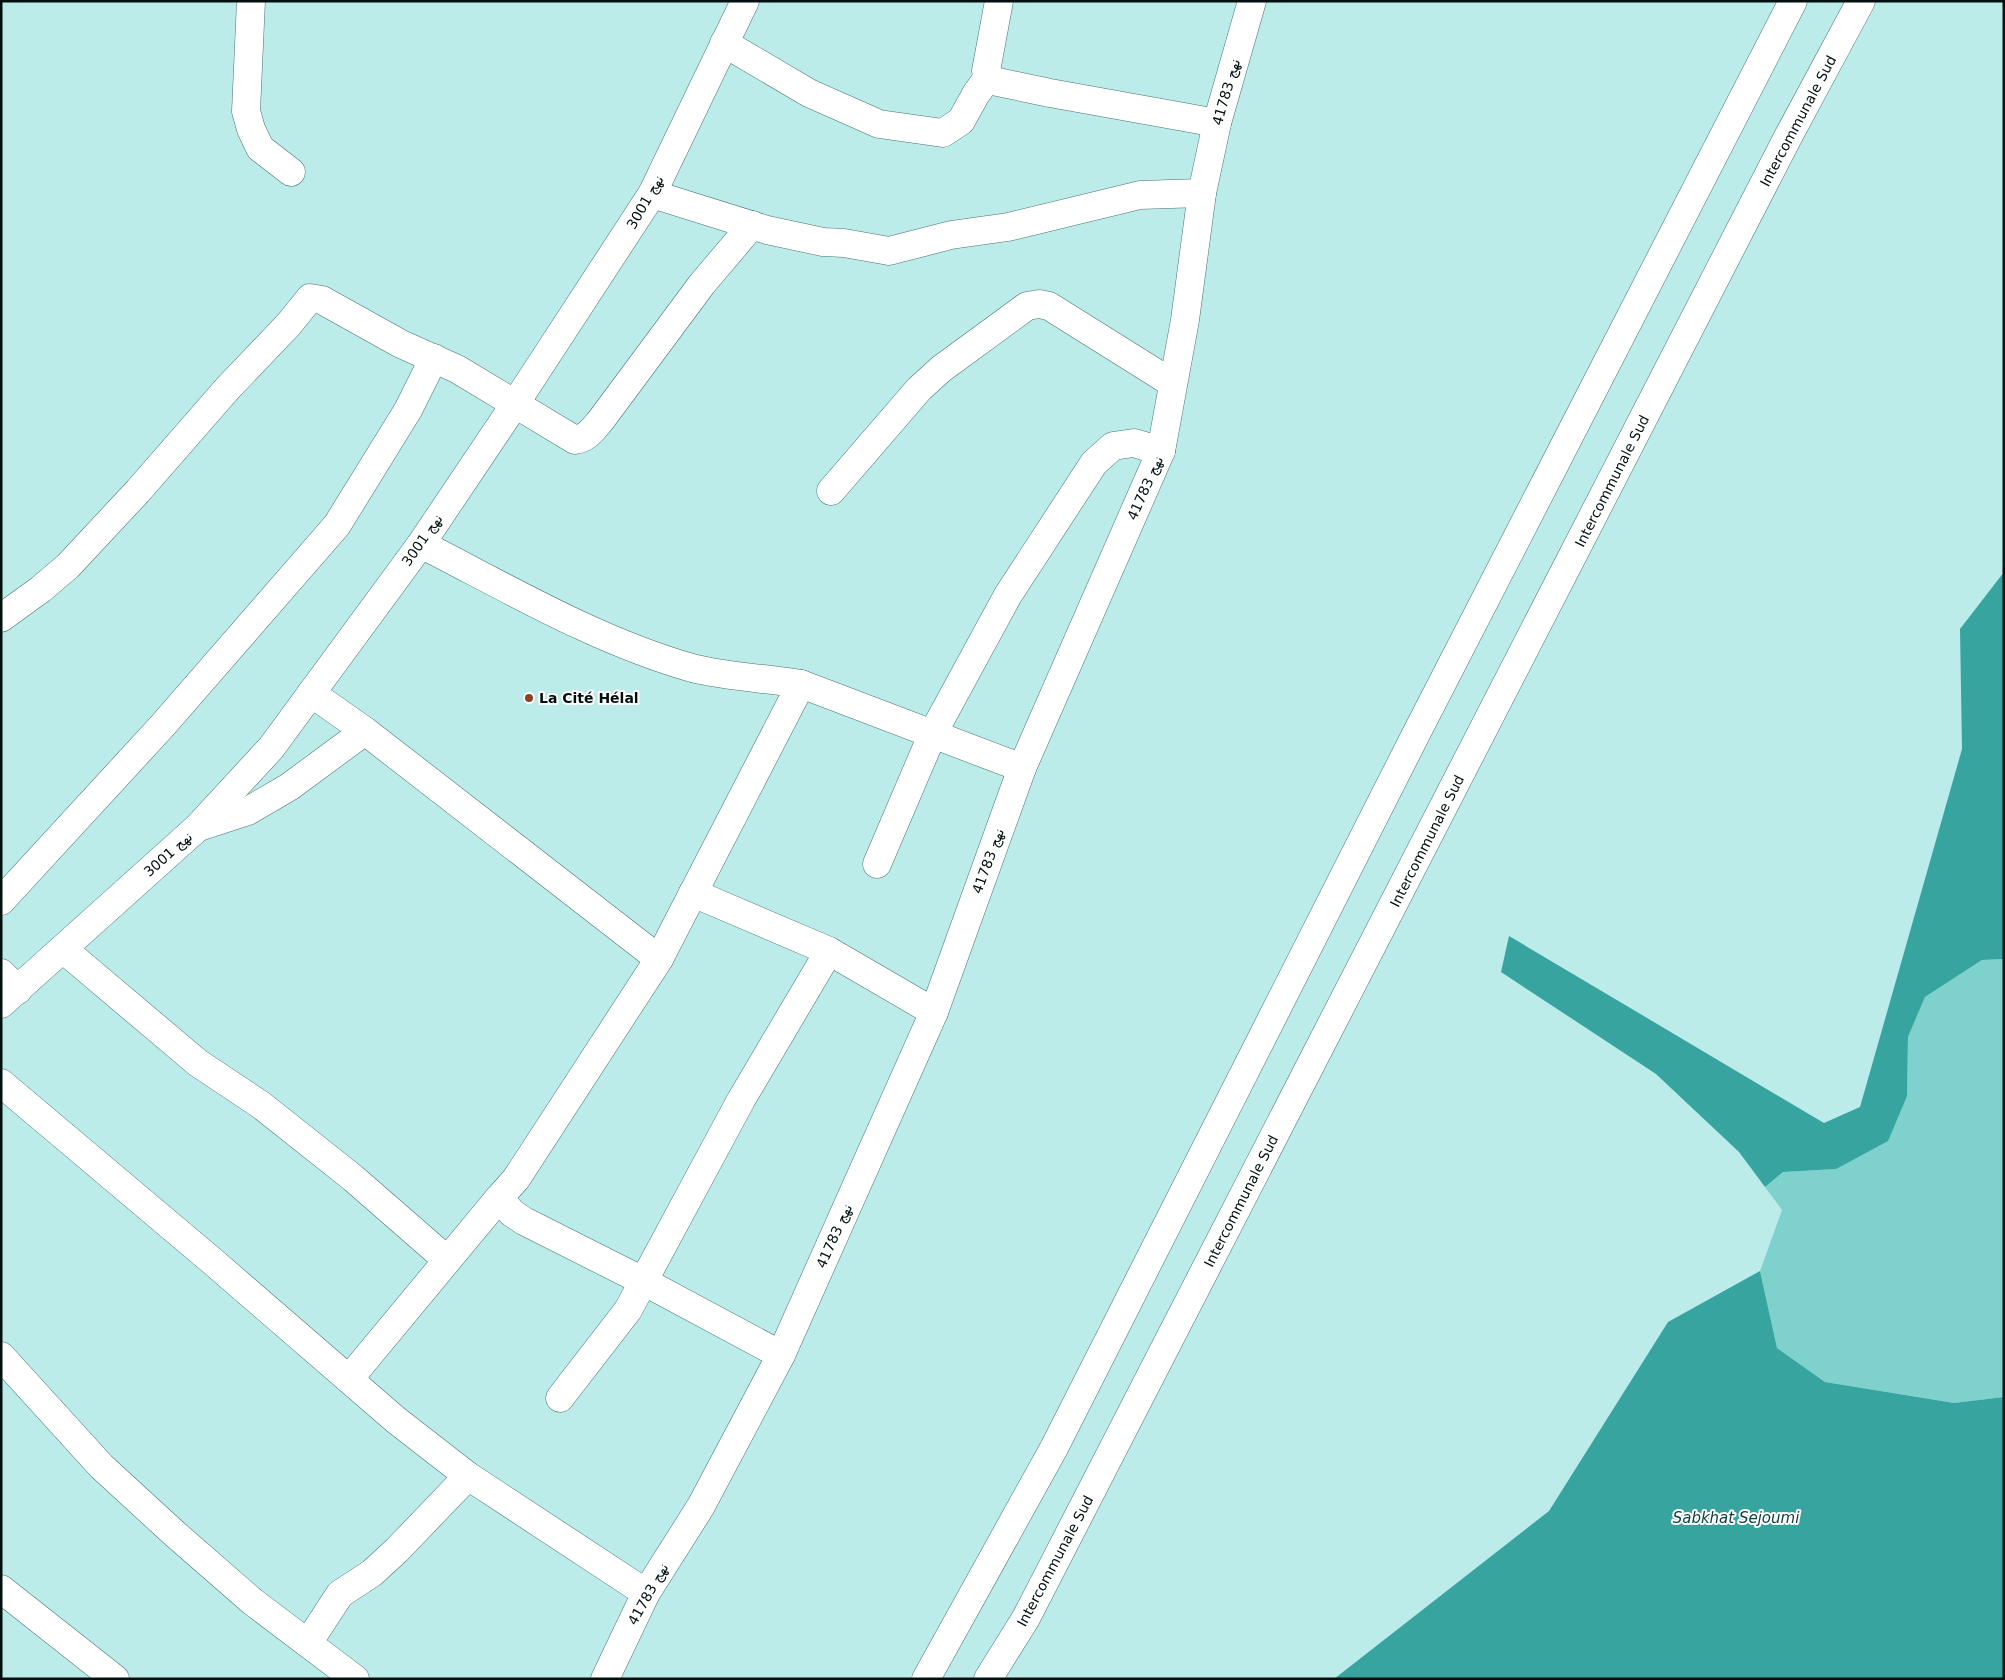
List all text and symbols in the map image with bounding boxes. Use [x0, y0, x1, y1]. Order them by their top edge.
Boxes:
street label: Intercommunale Sud [1757, 53, 1839, 189]
street label: نهج 41783 [1209, 57, 1244, 127]
street label: نهج 3001 [623, 172, 668, 232]
street label: Intercommunale Sud [1572, 412, 1652, 550]
street label: نهج 41783 [1124, 454, 1167, 523]
street label: نهج 3001 [398, 511, 446, 570]
place label: La Cité Hélal [539, 690, 639, 706]
marker: La Cité Hélal [523, 692, 535, 704]
street label: Intercommunale Sud [1387, 772, 1467, 910]
street label: نهج 41783 [969, 826, 1008, 896]
street label: نهج 3001 [141, 828, 196, 881]
street label: Intercommunale Sud [1201, 1132, 1281, 1270]
street label: نهج 41783 [813, 1202, 856, 1271]
street label: Intercommunale Sud [1014, 1493, 1096, 1629]
water label: Sabkhat Sejoumi [1673, 1509, 1800, 1527]
street label: نهج 41783 [624, 1560, 672, 1628]

